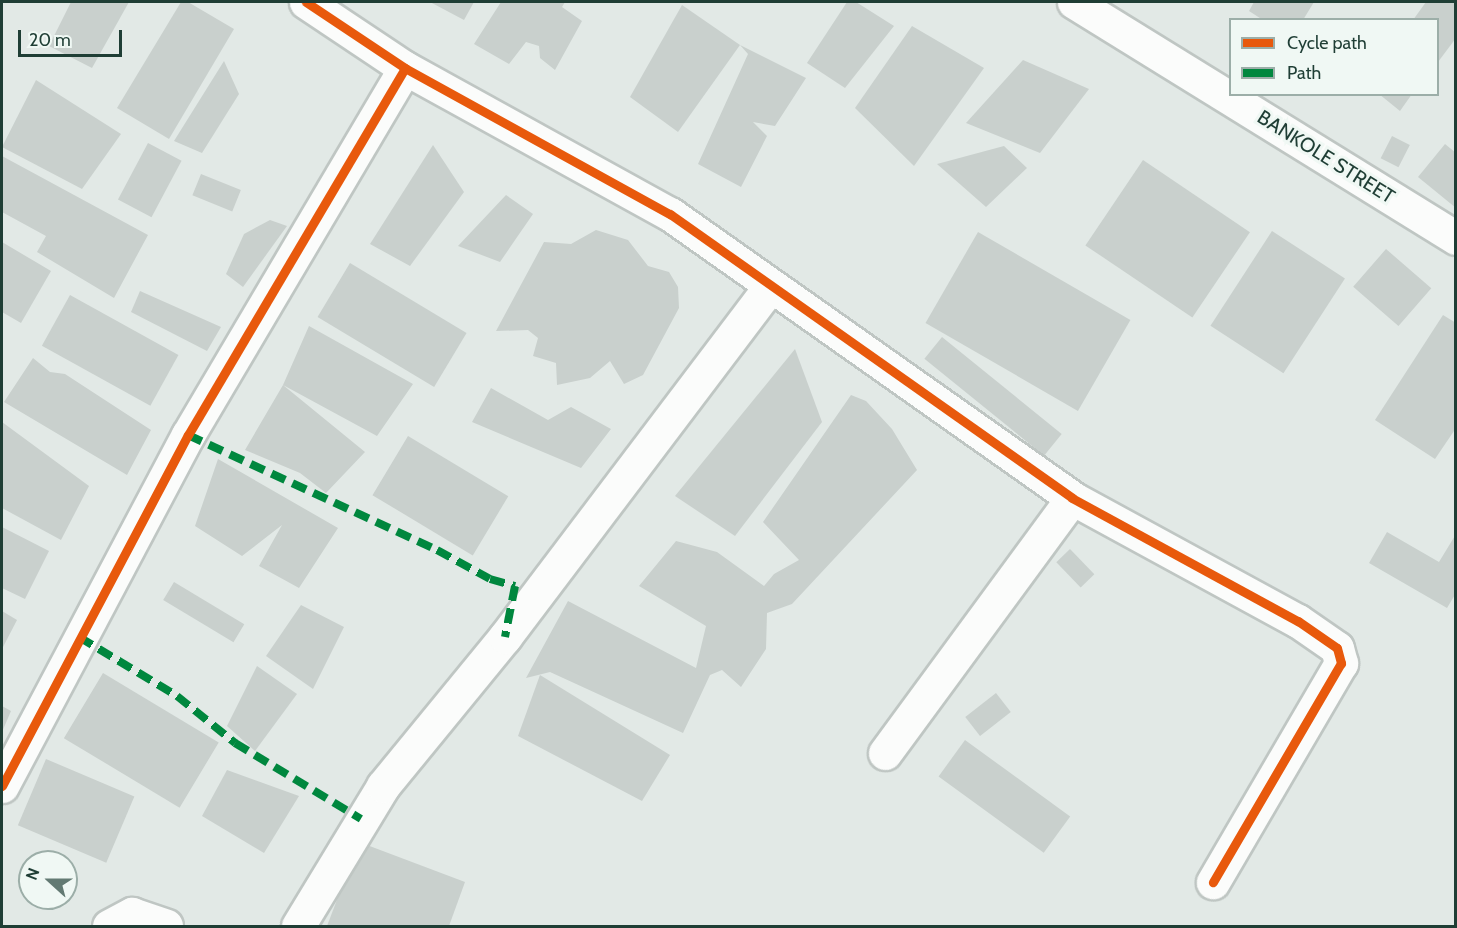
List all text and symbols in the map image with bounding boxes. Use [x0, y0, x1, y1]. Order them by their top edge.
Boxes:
scale bar [21, 18, 124, 56]
legend [1229, 18, 1439, 96]
text: 20 m [29, 29, 71, 51]
text: Cycle path [1287, 32, 1367, 54]
text: Path [1287, 62, 1321, 84]
street label: BANKOLE STREET [1253, 105, 1399, 209]
north arrow [18, 850, 78, 910]
text: N [22, 865, 43, 883]

